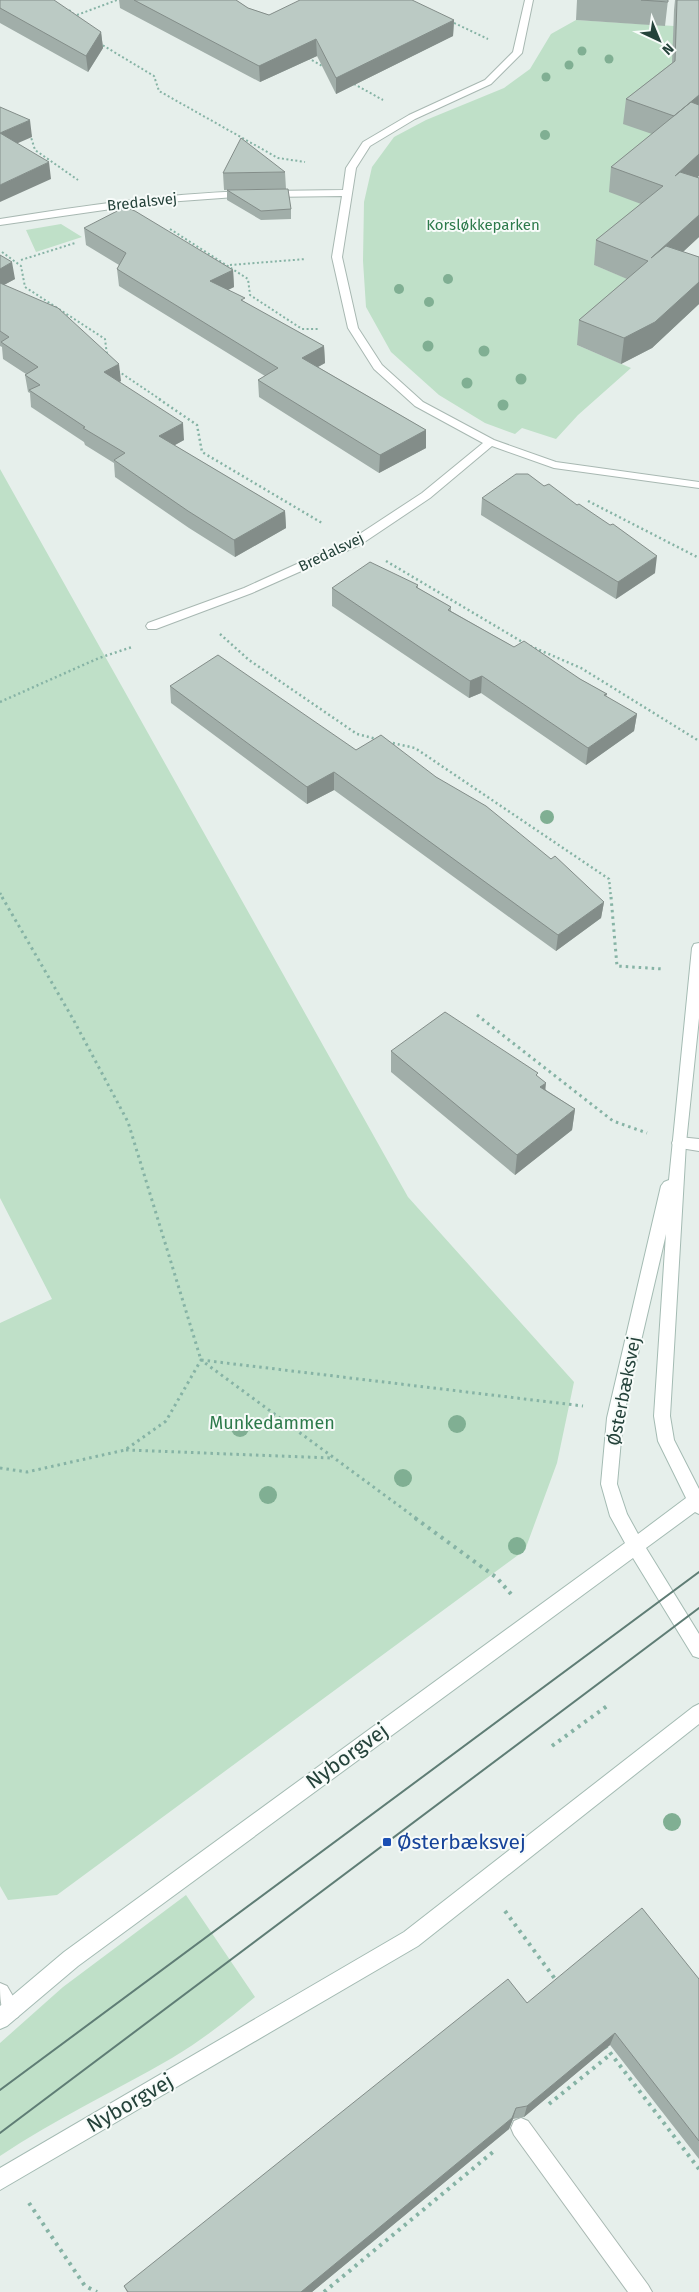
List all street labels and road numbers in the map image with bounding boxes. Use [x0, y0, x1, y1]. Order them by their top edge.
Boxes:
street label: Bredalsvej [106, 189, 178, 215]
street label: Bredalsvej [295, 528, 367, 576]
street label: Østerbæksvej [603, 1335, 645, 1447]
street label: Nyborgvej [301, 1717, 393, 1795]
street label: Nyborgvej [82, 2068, 178, 2138]

